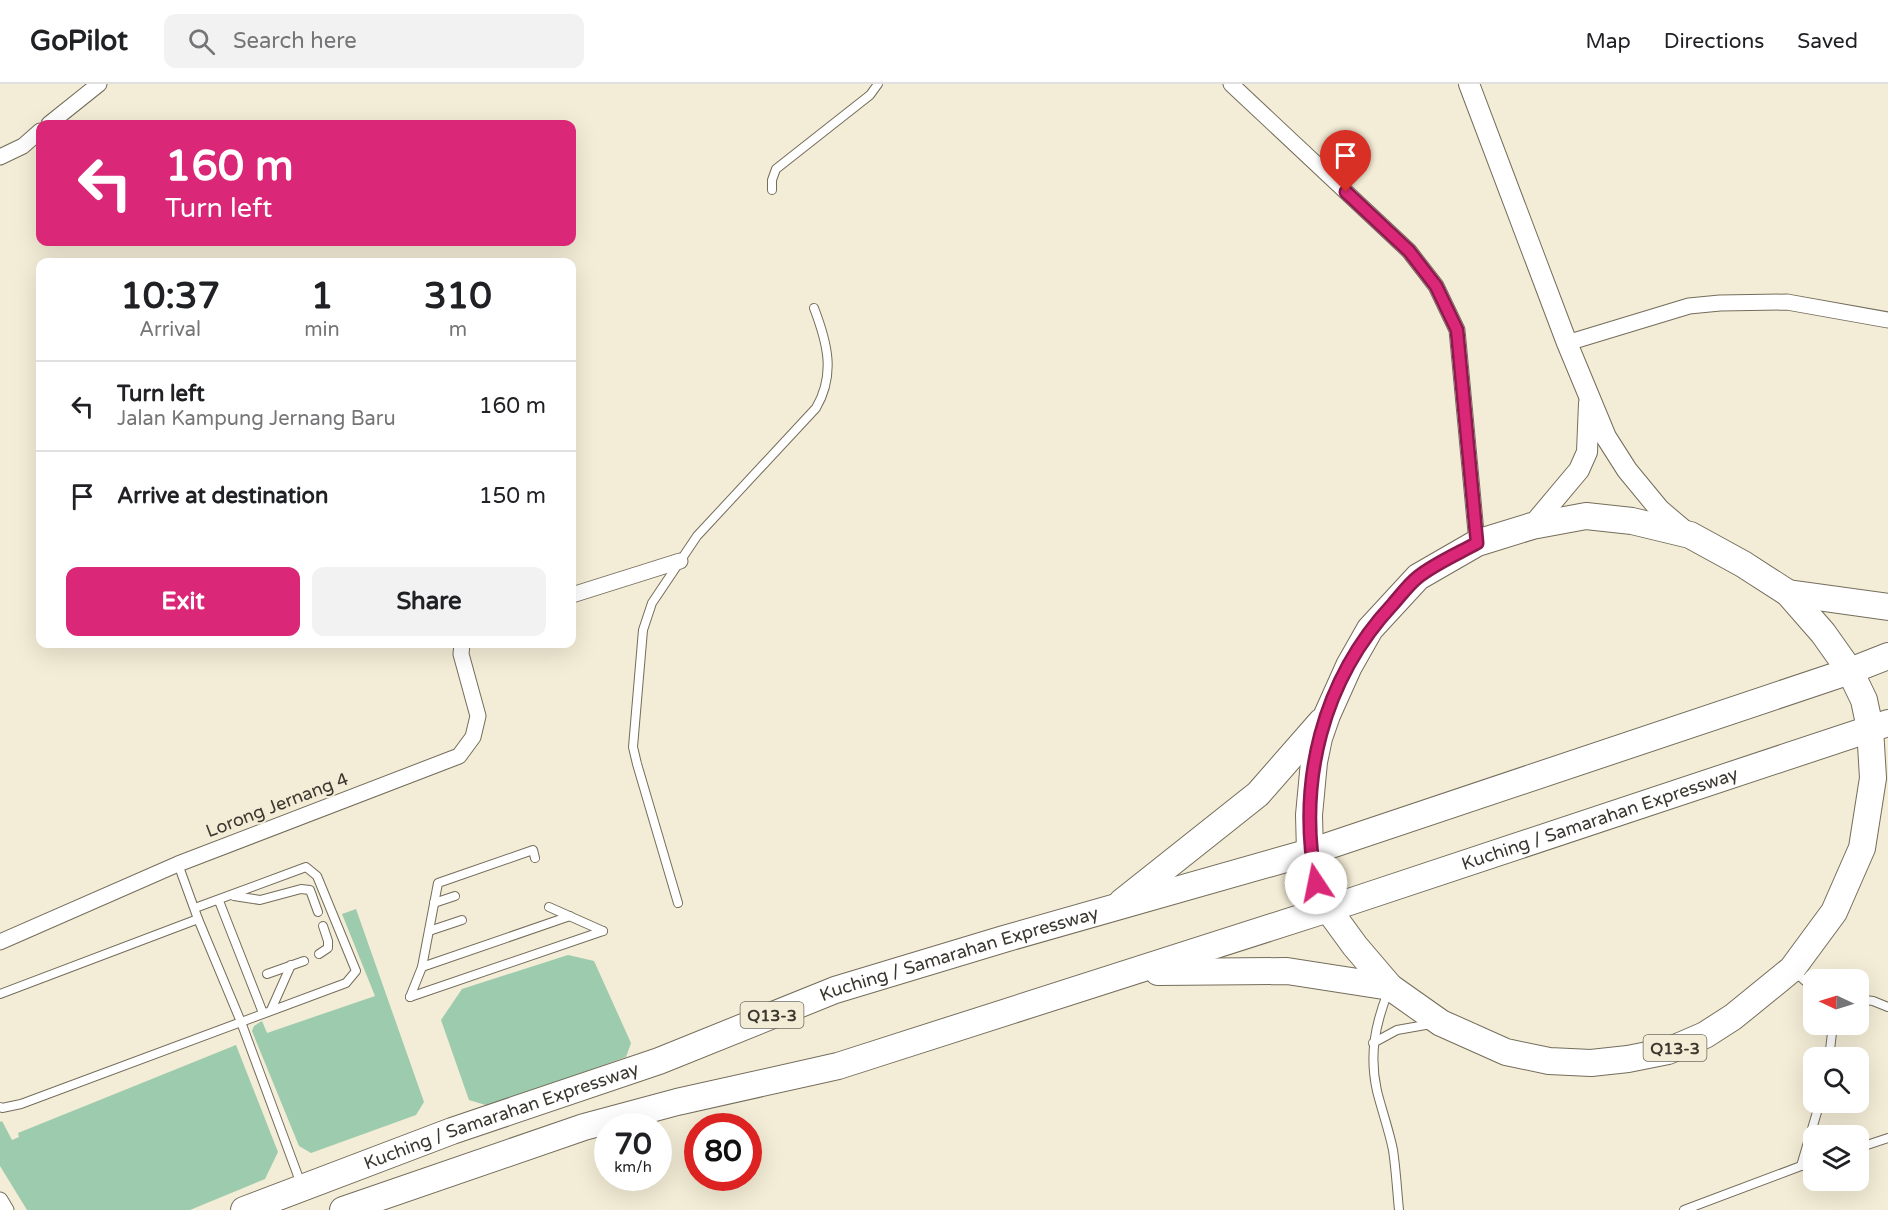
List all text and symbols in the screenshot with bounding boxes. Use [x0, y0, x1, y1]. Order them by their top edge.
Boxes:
search box [164, 14, 584, 68]
text: GoPilot [30, 24, 128, 58]
icon: search [185, 25, 218, 58]
text: Search here [233, 28, 357, 54]
text: Map [1585, 29, 1631, 54]
text: Directions [1664, 29, 1764, 54]
text: Saved [1797, 29, 1858, 54]
pin [1320, 130, 1371, 192]
icon: arrive [1329, 139, 1362, 172]
text: 160 m [165, 141, 294, 192]
icon: left [66, 144, 144, 222]
text: Turn left [165, 192, 272, 225]
text: 10:37 [120, 275, 220, 318]
text: 1 [311, 275, 333, 318]
text: 310 [424, 275, 492, 318]
text: Arrival [139, 318, 201, 342]
text: min [304, 318, 340, 342]
text: m [449, 318, 467, 342]
text: Turn left [117, 381, 205, 407]
icon: left [66, 390, 99, 423]
text: 160 m [479, 393, 546, 419]
text: Jalan Kampung Jernang Baru [117, 407, 396, 431]
icon: arrive [66, 480, 99, 513]
text: Arrive at destination [117, 483, 328, 509]
text: 150 m [479, 483, 546, 509]
button: Exit [66, 567, 300, 636]
button: Share [312, 567, 546, 636]
street label: Kuching / Samarahan Expressway [1459, 763, 1741, 875]
street label: Lorong Jernang 4 [203, 768, 351, 842]
position arrow [1284, 851, 1348, 915]
street label: Kuching / Samarahan Expressway [816, 902, 1101, 1006]
north arrow [1803, 969, 1869, 1035]
map controls [1803, 969, 1869, 1191]
road number: Q13-3 [740, 1002, 804, 1028]
road number: Q13-3 [1644, 1035, 1706, 1061]
button: search [1803, 1047, 1869, 1113]
street label: Kuching / Samarahan Expressway [361, 1058, 642, 1174]
speed limit sign: 80 [684, 1113, 762, 1191]
button: layers [1803, 1125, 1869, 1191]
text: 70 [614, 1126, 652, 1163]
text: km/h [614, 1158, 652, 1176]

